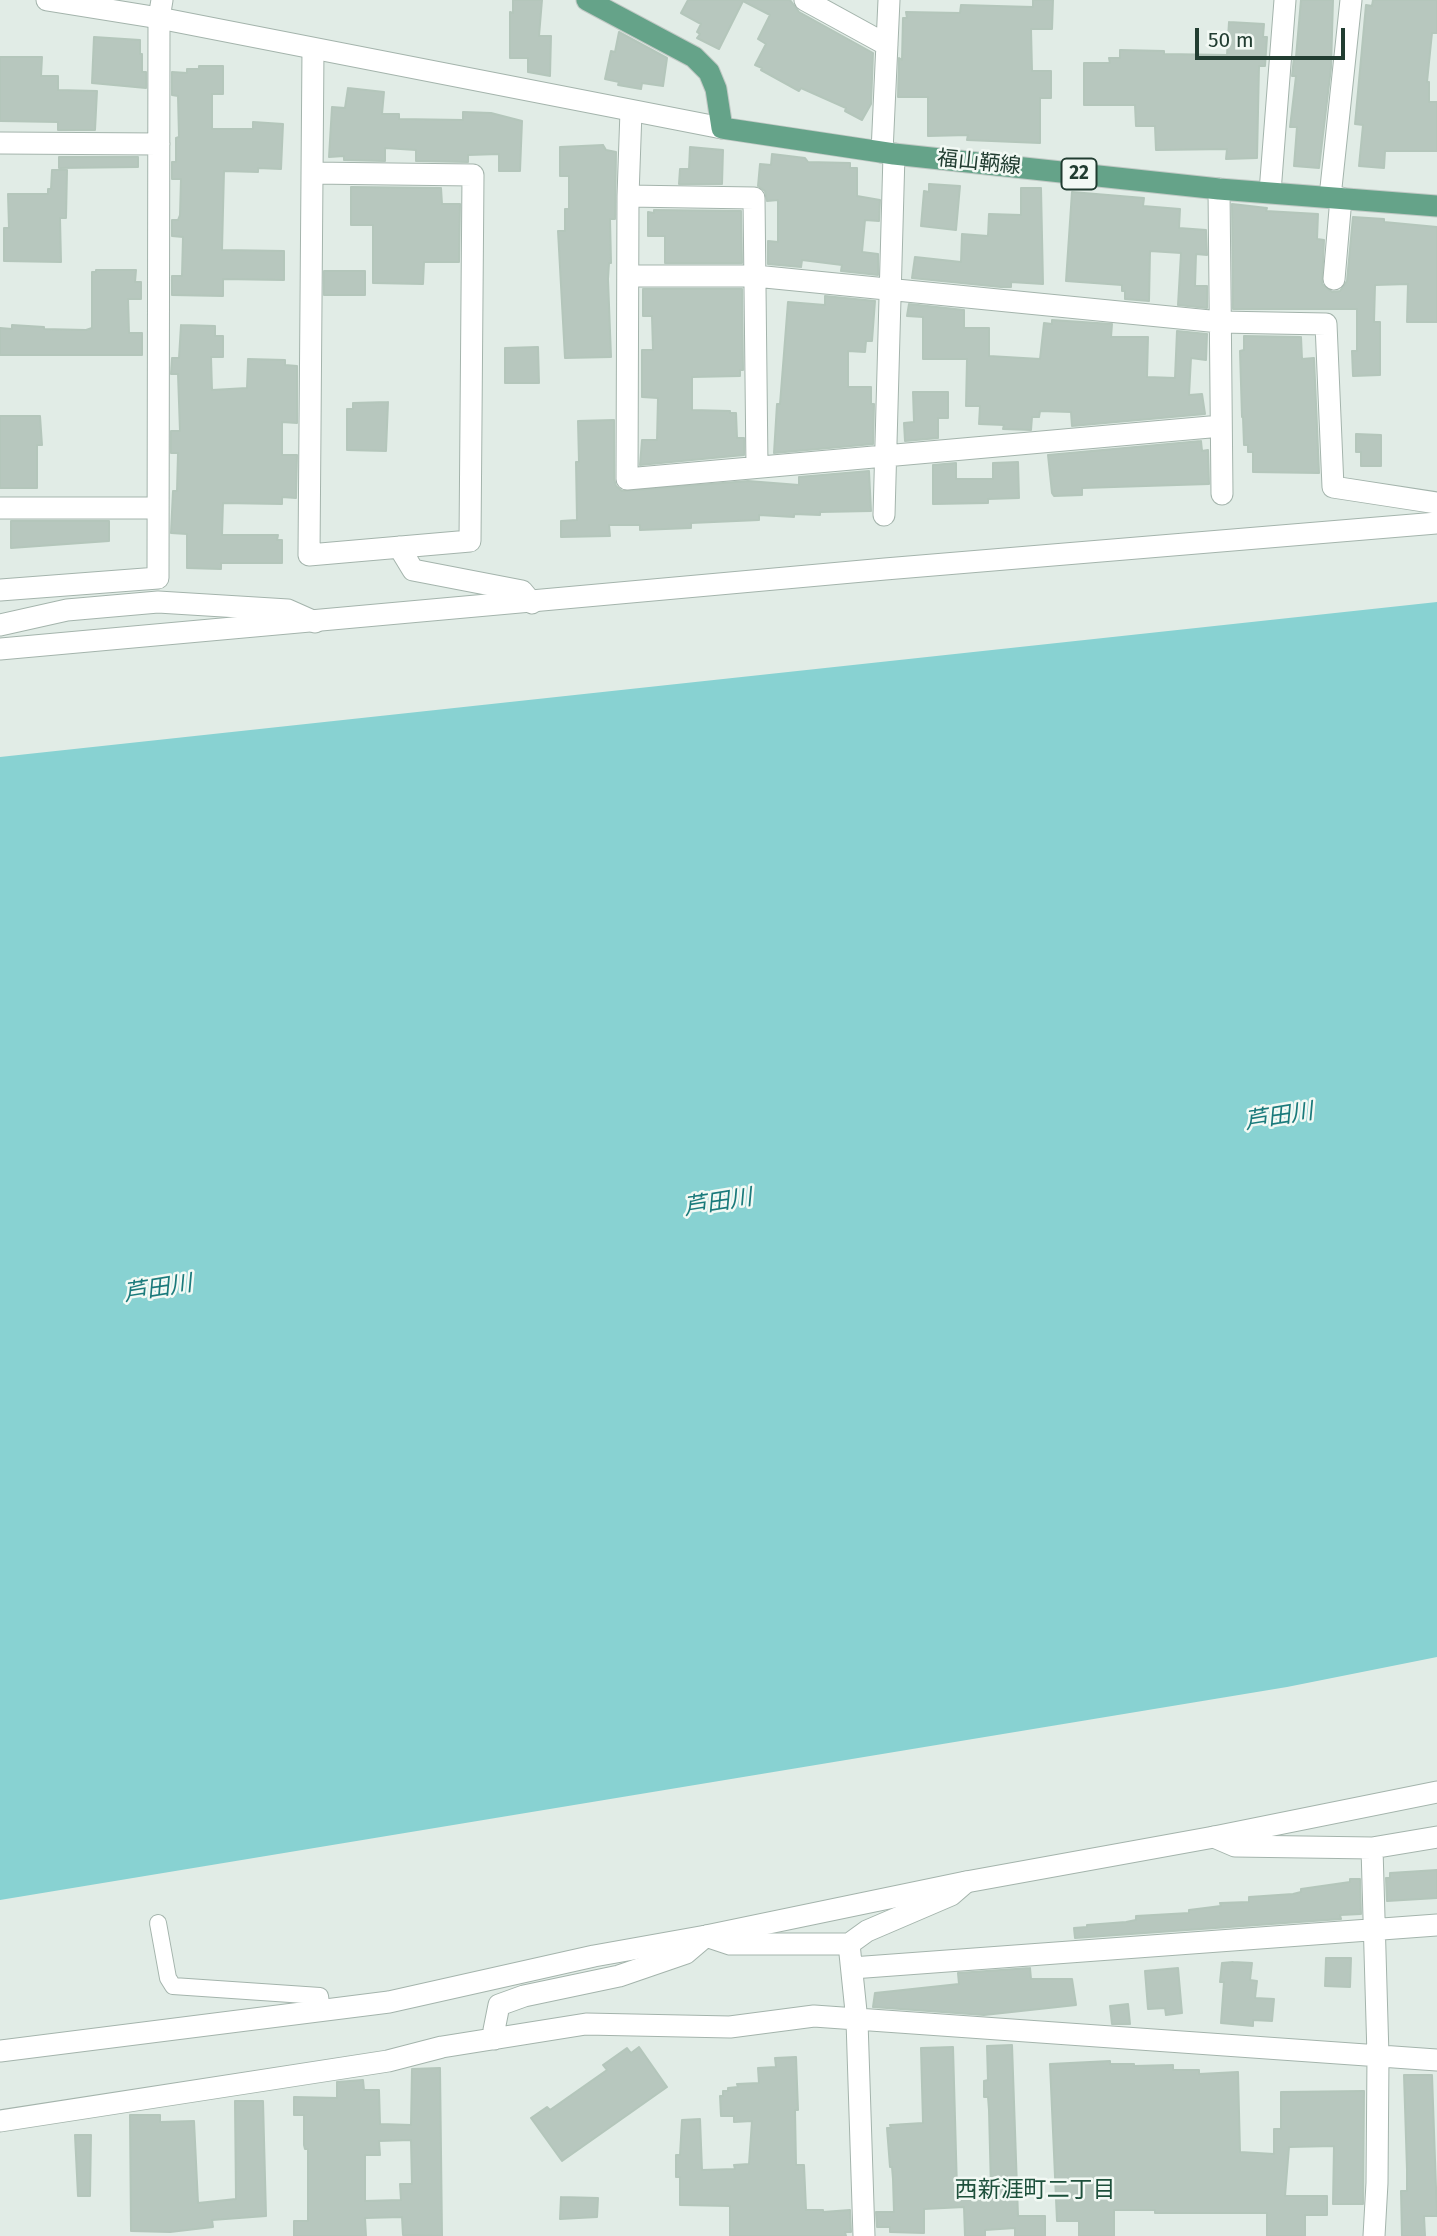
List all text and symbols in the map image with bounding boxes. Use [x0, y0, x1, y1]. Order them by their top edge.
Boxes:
scale bar [1199, 14, 1350, 58]
text: 50 m [1208, 27, 1254, 53]
street label: 福山鞆線 [936, 146, 1022, 180]
road number: 22 [1062, 158, 1096, 190]
water label: 芦田川 [1243, 1098, 1315, 1136]
water label: 芦田川 [682, 1184, 754, 1222]
water label: 芦田川 [122, 1270, 194, 1308]
district label: 西新涯町二丁目 [955, 2177, 1115, 2205]

